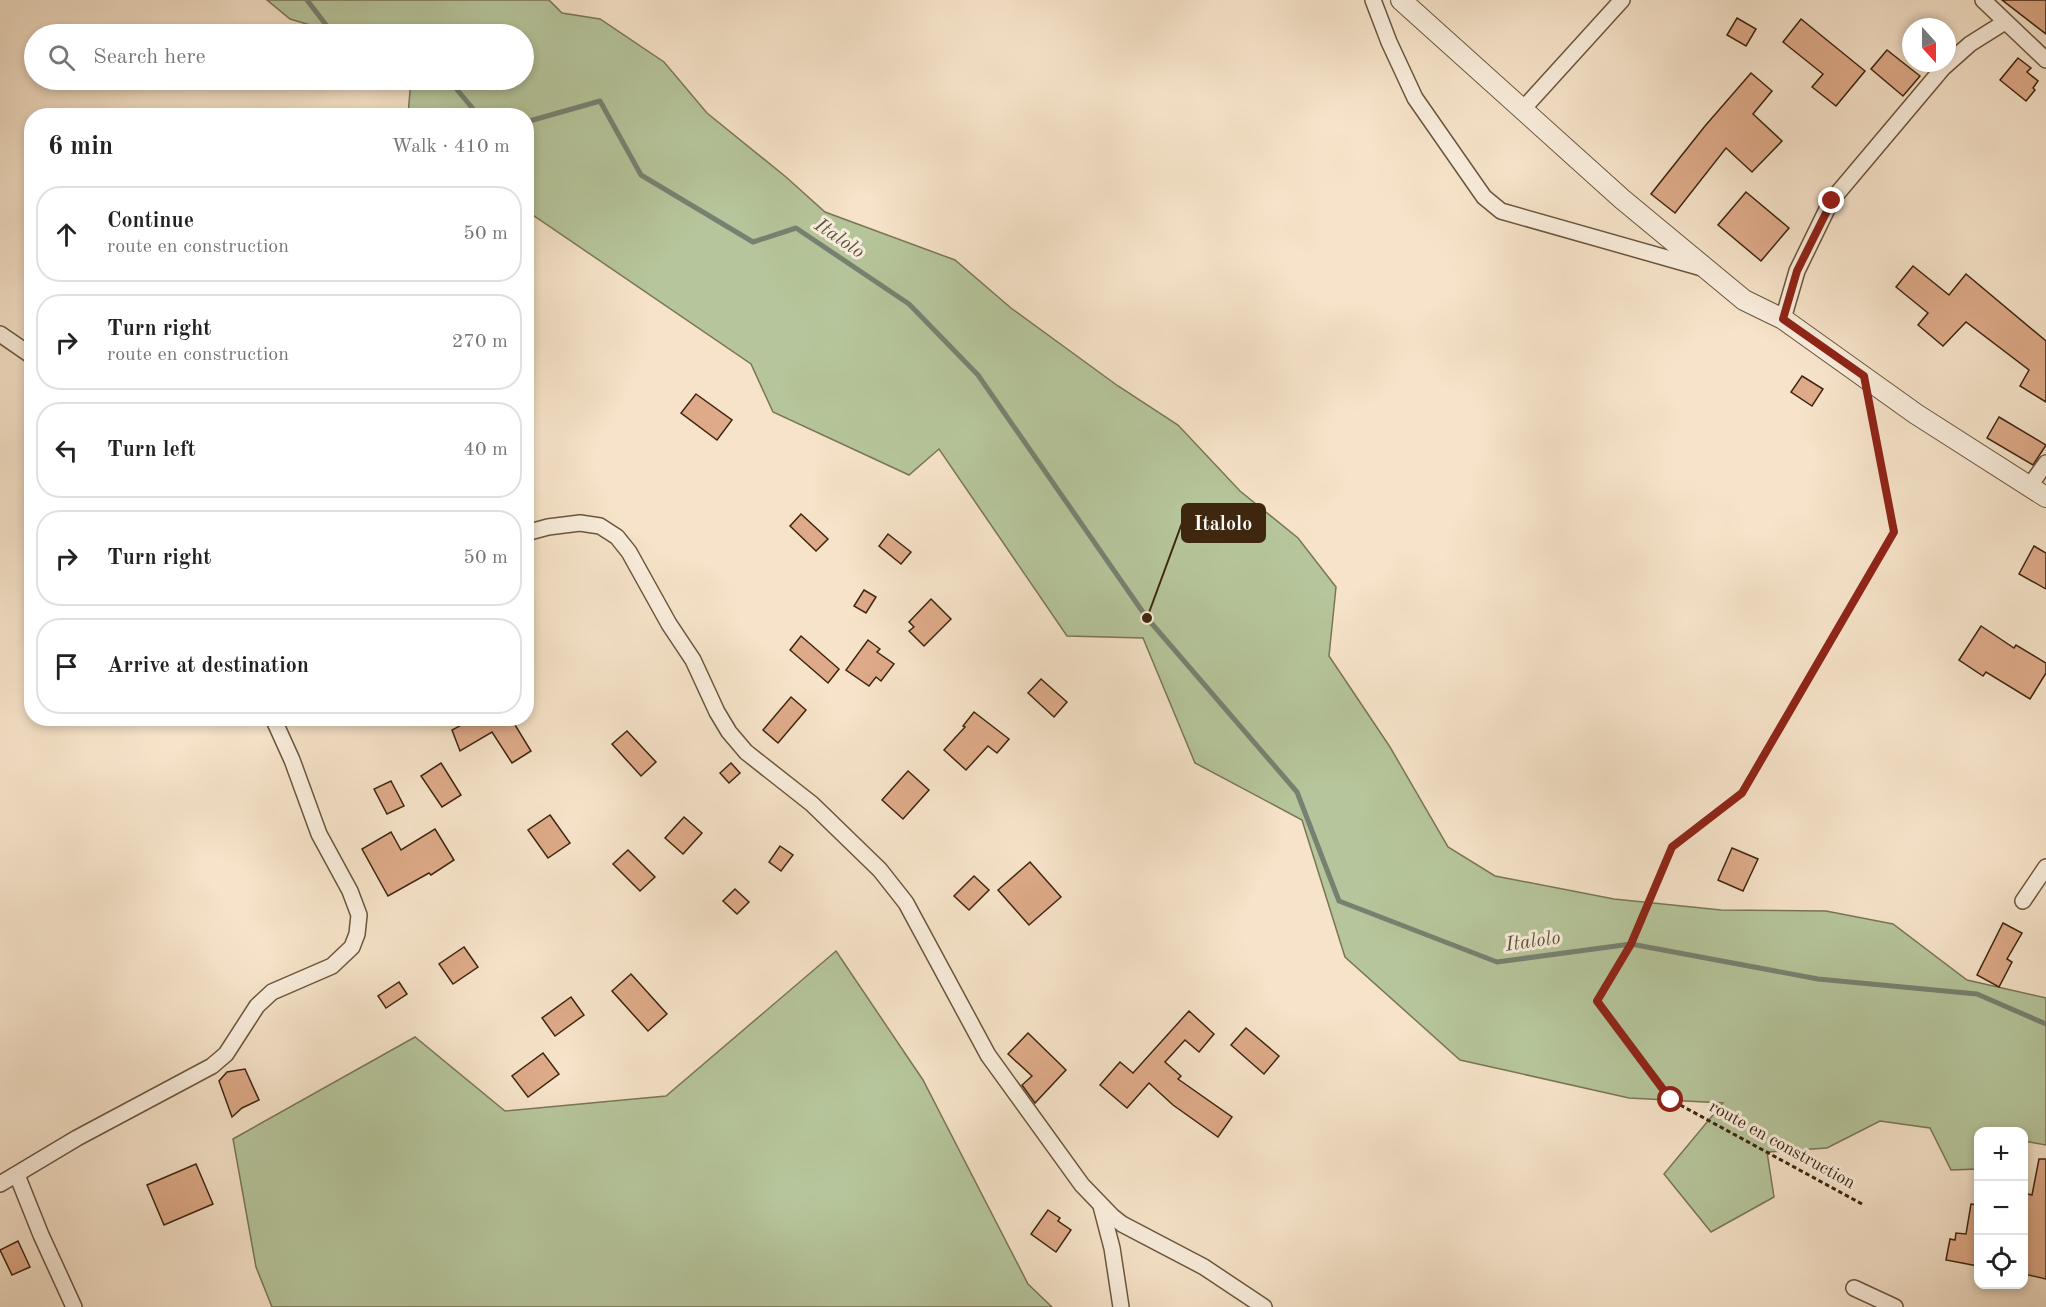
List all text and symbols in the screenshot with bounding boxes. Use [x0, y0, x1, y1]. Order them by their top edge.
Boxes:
north arrow [1902, 18, 1956, 72]
search box [24, 24, 534, 90]
icon: search [45, 41, 78, 74]
text: Search here [93, 46, 206, 68]
text: 6 min [48, 134, 113, 160]
text: Walk · 410 m [391, 137, 510, 157]
route end [1818, 187, 1844, 213]
text: Continue [107, 210, 194, 232]
water label: Italolo [810, 215, 867, 263]
icon: ahead [50, 218, 83, 251]
text: 50 m [463, 224, 508, 244]
text: route en construction [107, 237, 289, 257]
text: Turn right [107, 318, 211, 340]
icon: right [50, 326, 83, 359]
text: 270 m [452, 332, 508, 352]
text: route en construction [107, 345, 289, 365]
icon: left [50, 434, 83, 467]
text: Turn left [107, 439, 196, 461]
text: 40 m [463, 440, 508, 460]
callout: Italolo [1182, 504, 1265, 542]
text: Italolo [1194, 515, 1252, 535]
icon: right [50, 542, 83, 575]
text: Turn right [107, 547, 211, 569]
text: 50 m [463, 548, 508, 568]
icon: arrive [50, 650, 83, 683]
text: Arrive at destination [107, 655, 309, 677]
water label: Italolo [1503, 928, 1562, 956]
route start [1657, 1086, 1683, 1112]
street label: route en construction [1706, 1097, 1858, 1193]
map controls [1974, 1127, 2028, 1289]
button: + [1974, 1127, 2028, 1181]
button: − [1974, 1181, 2028, 1235]
button: locate [1974, 1235, 2028, 1289]

